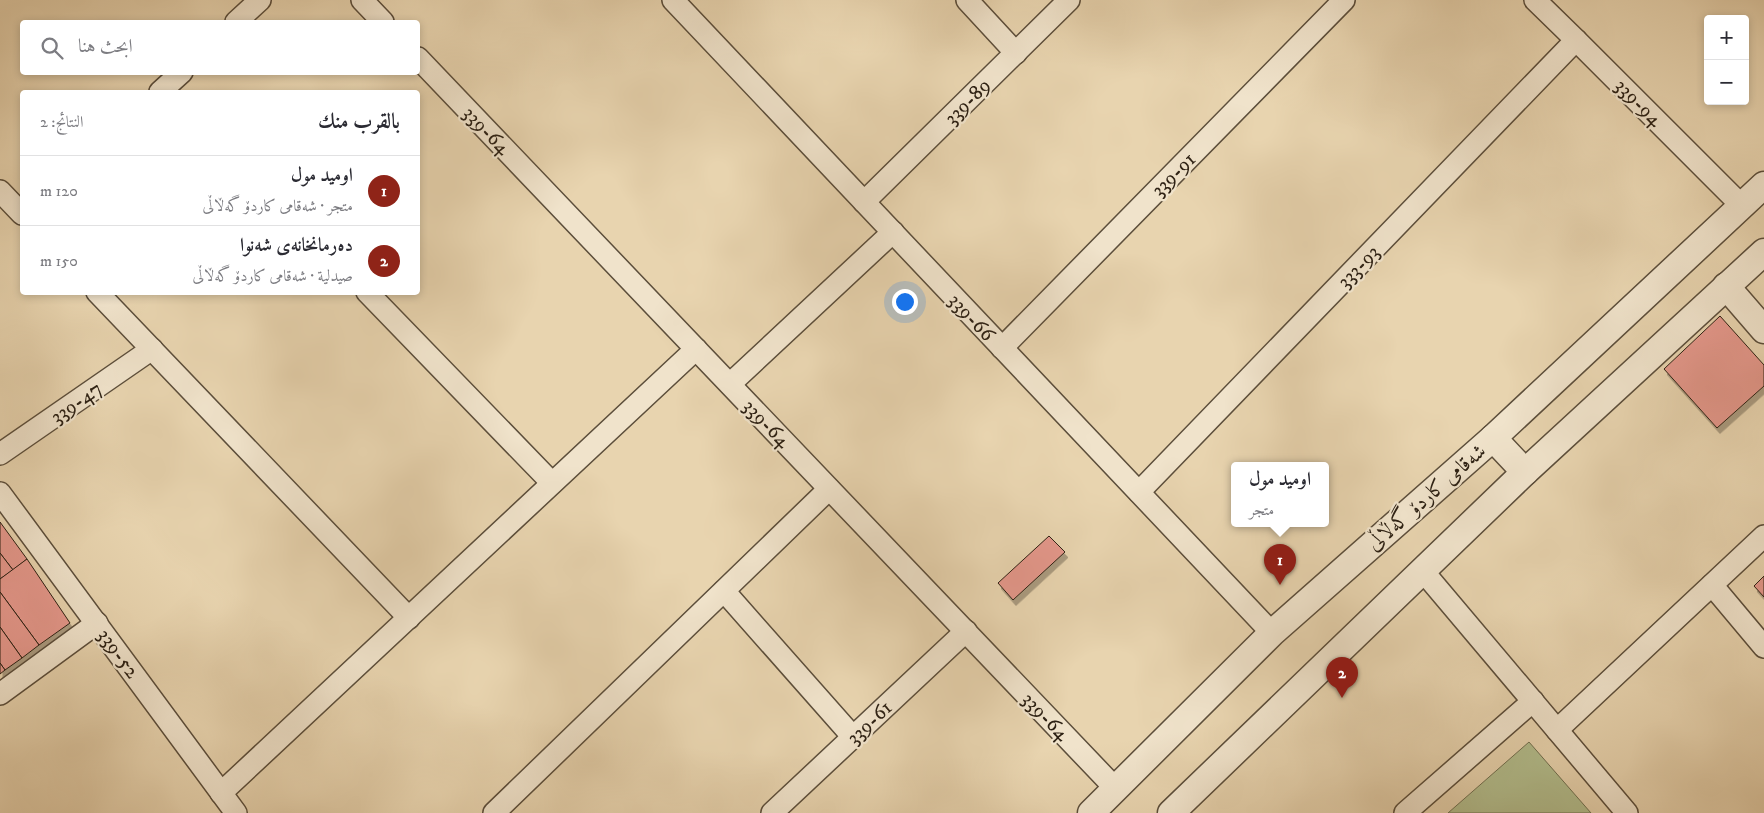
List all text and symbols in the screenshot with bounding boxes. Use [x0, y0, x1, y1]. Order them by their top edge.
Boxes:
map controls [1704, 15, 1749, 105]
button: + [1704, 15, 1749, 60]
search box [20, 20, 420, 75]
icon: search [38, 34, 66, 62]
text: ابحث هنا [78, 35, 133, 58]
button: − [1704, 60, 1749, 105]
street label: 339-89 [939, 73, 997, 131]
street label: 339-94 [1609, 73, 1668, 133]
street label: 339-64 [457, 101, 516, 161]
text: بالقرب منك [318, 109, 400, 135]
text: النتائج: 2 [40, 112, 84, 132]
street label: 339-91 [1146, 147, 1202, 203]
text: اوميد مول [291, 164, 353, 187]
text: 120 m [40, 181, 78, 201]
text: 1 [381, 181, 387, 201]
text: متجر · شەقامی کاردۆ گەڵاڵی [202, 196, 353, 216]
text: دەرمانخانەی شەنوا [240, 234, 353, 257]
street label: 333-93 [1332, 240, 1386, 294]
text: 150 m [40, 251, 78, 271]
text: 2 [380, 251, 388, 271]
text: صيدلية · شەقامی کاردۆ گەڵاڵی [192, 266, 353, 286]
street label: 339-66 [942, 288, 1001, 348]
your location [892, 289, 918, 315]
street label: 339-47 [46, 376, 107, 430]
street label: 339-64 [737, 394, 796, 454]
street label: شەقامی کاردۆ گەڵاڵی [1359, 436, 1492, 557]
popup [1231, 462, 1329, 527]
text: اوميد مول [1249, 468, 1311, 491]
text: متجر [1249, 500, 1274, 520]
pin: 1 [1264, 544, 1296, 585]
street label: 339-52 [91, 624, 145, 684]
pin: 2 [1326, 657, 1358, 698]
street label: 339-64 [1016, 687, 1075, 747]
street label: 339-61 [841, 695, 898, 750]

